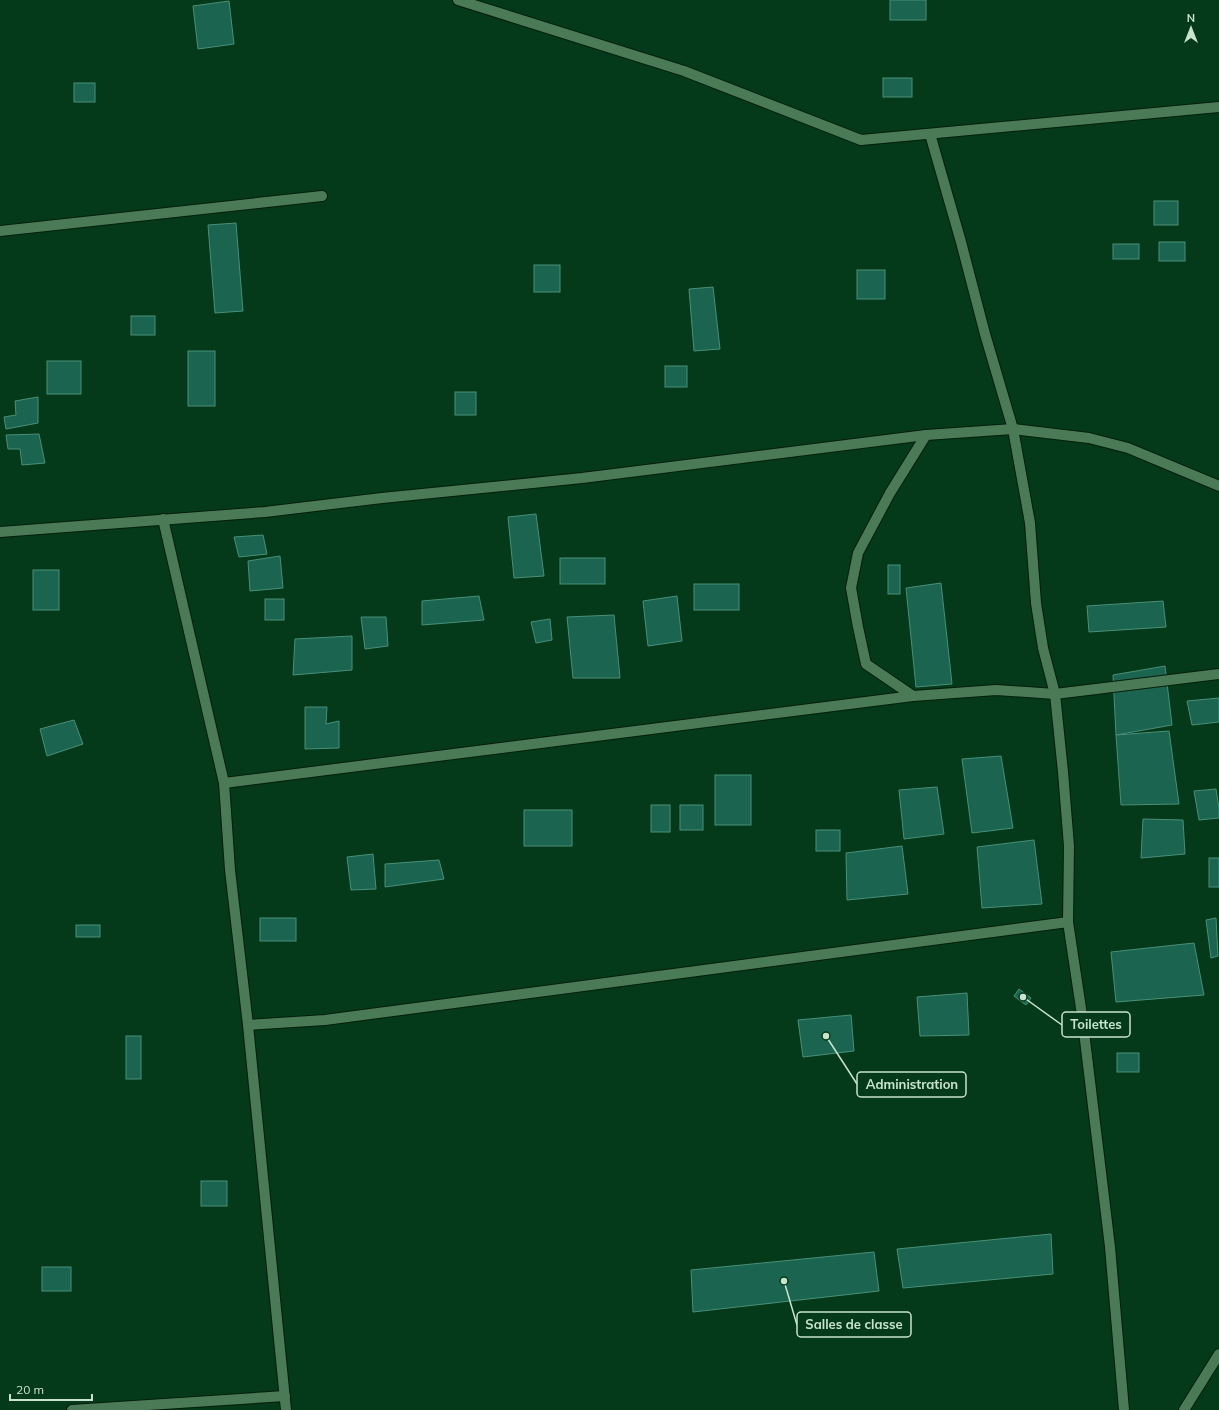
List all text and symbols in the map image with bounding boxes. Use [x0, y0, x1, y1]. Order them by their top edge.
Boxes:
north arrow [1171, 8, 1211, 48]
text: N [1187, 11, 1195, 25]
callout: Toilettes [1062, 1012, 1130, 1037]
text: Toilettes [1070, 1016, 1122, 1032]
callout: Administration [857, 1072, 966, 1097]
text: Administration [866, 1076, 958, 1092]
callout: Salles de classe [797, 1312, 911, 1337]
text: Salles de classe [805, 1316, 903, 1332]
scale bar [10, 1376, 92, 1402]
text: 20 m [16, 1382, 44, 1397]

